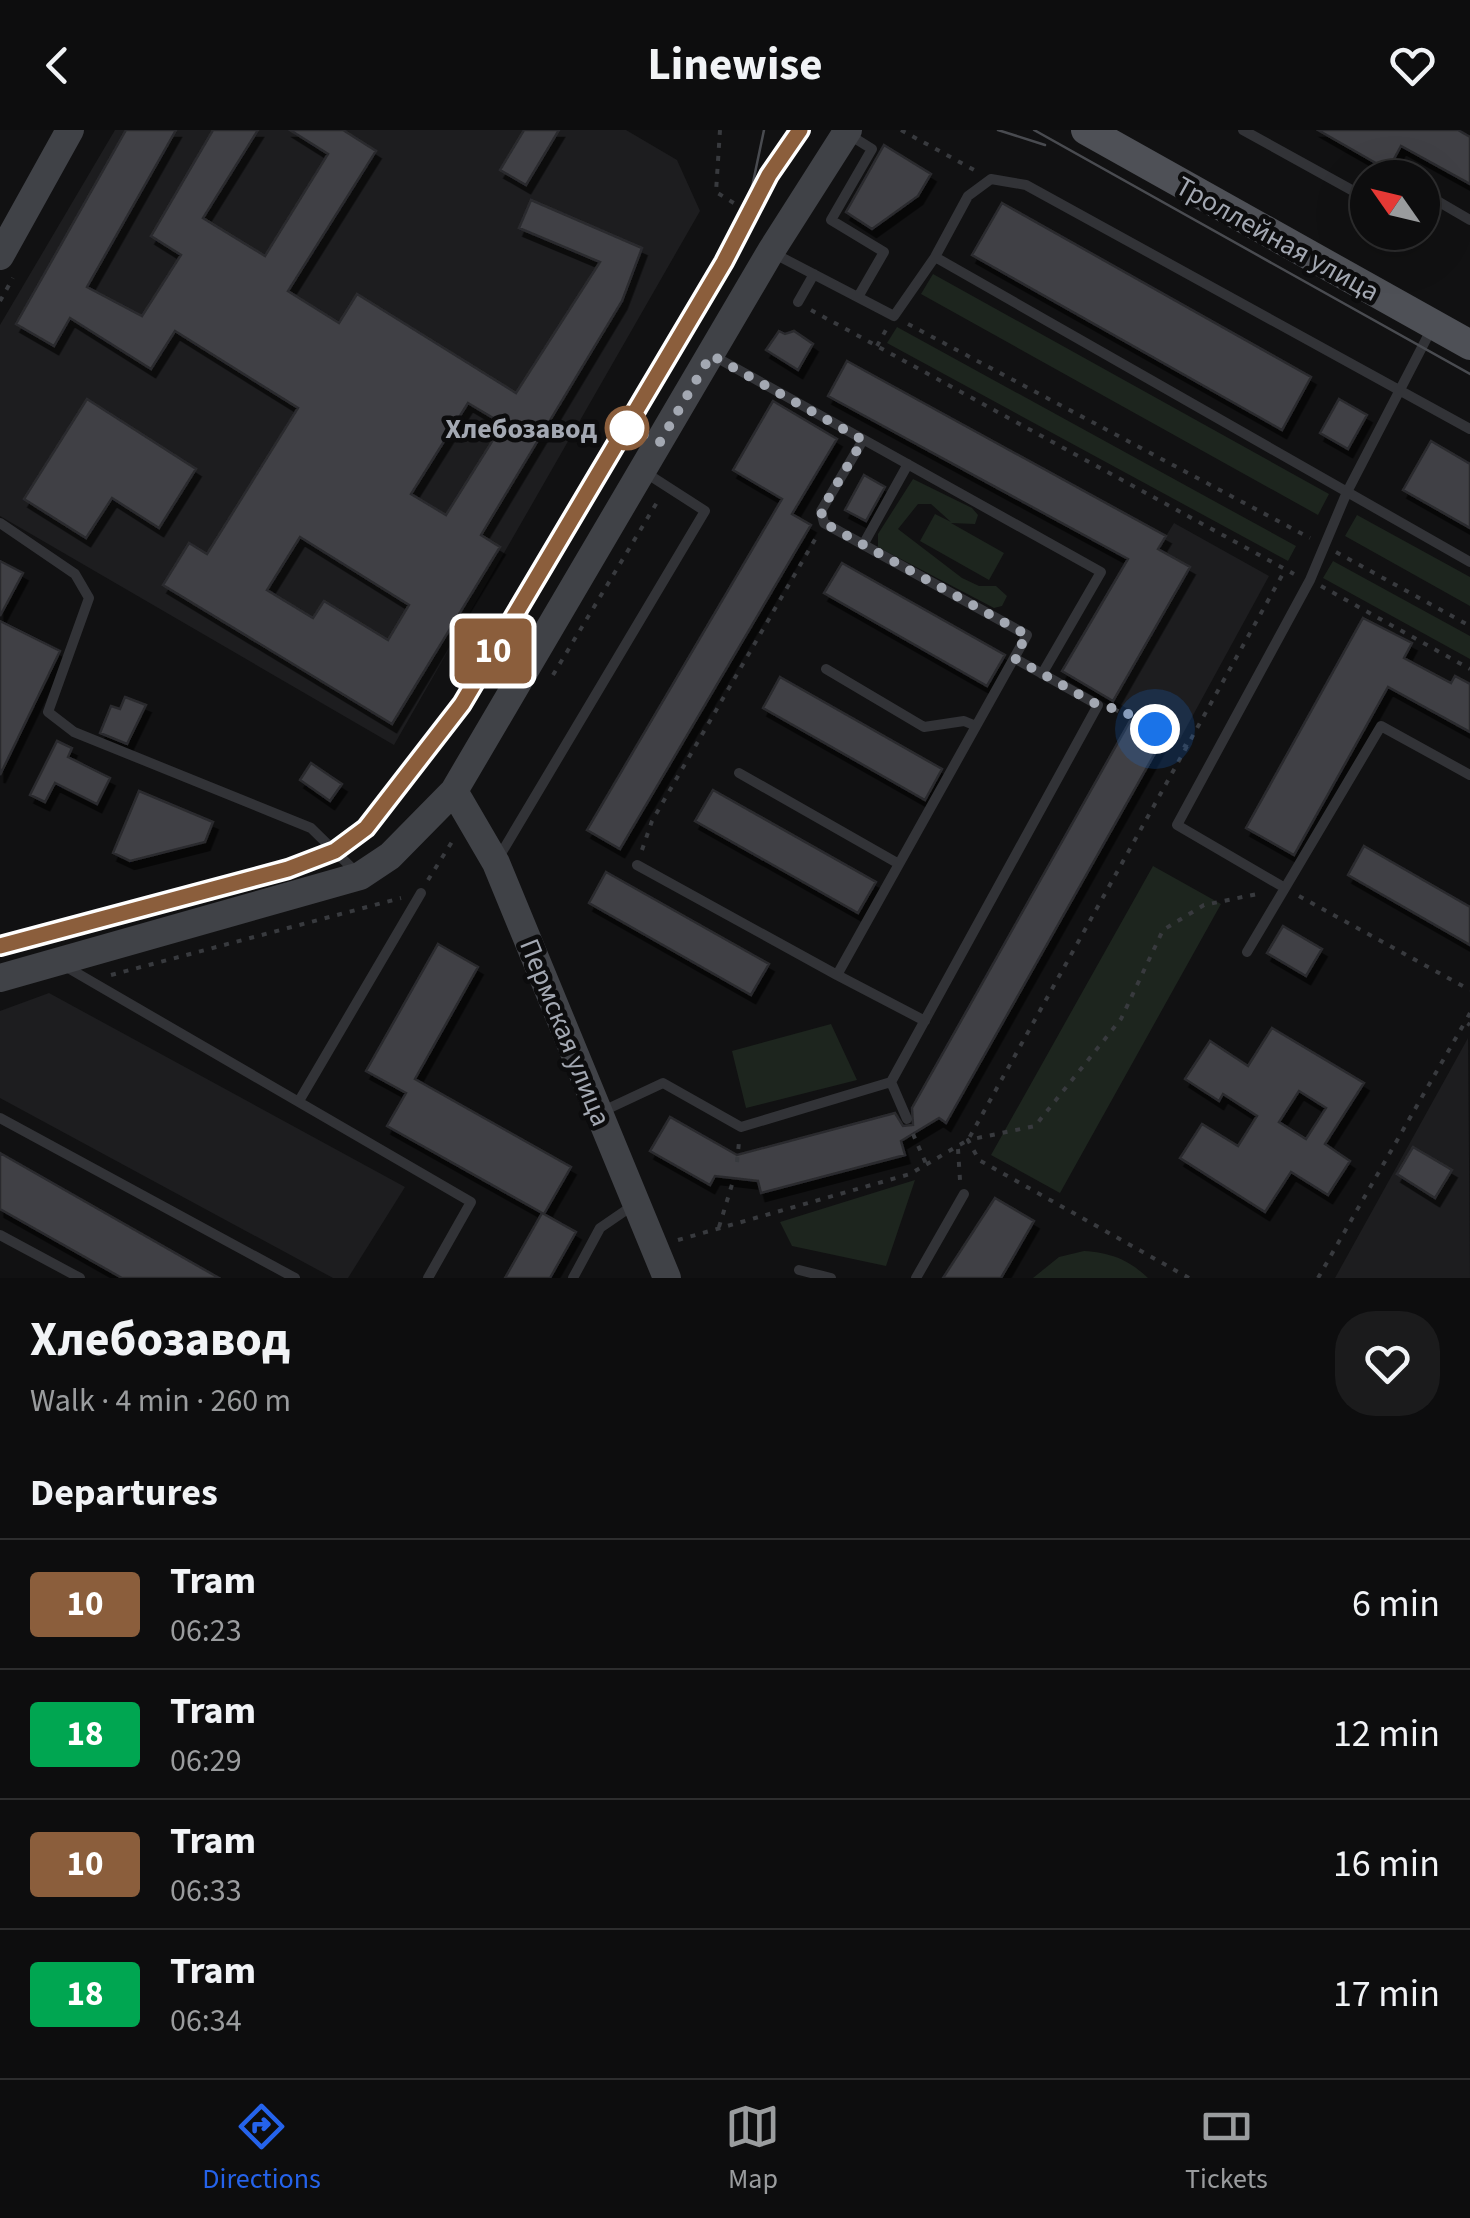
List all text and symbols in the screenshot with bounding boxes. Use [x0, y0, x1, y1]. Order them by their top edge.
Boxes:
text: Linewise [647, 33, 823, 97]
icon: back [30, 38, 85, 93]
icon: heart [1385, 38, 1440, 93]
north arrow [1350, 160, 1440, 250]
map controls [1350, 160, 1440, 250]
street label: Троллейная улица [1168, 166, 1387, 311]
marker: Хлебозавод [606, 407, 648, 449]
place label: Хлебозавод [445, 409, 598, 449]
line badge: 10 [448, 618, 538, 684]
text: 10 [475, 626, 511, 676]
your location [1130, 704, 1180, 754]
street label: Пермская улица [509, 933, 621, 1132]
text: Хлебозавод [30, 1306, 290, 1374]
button: heart [1335, 1311, 1440, 1416]
text: Walk · 4 min · 260 m [30, 1378, 291, 1424]
text: Departures [30, 1466, 218, 1520]
text: Tram [170, 1554, 256, 1608]
text: 6 min [1352, 1577, 1440, 1631]
text: 10 [67, 1579, 103, 1629]
text: 06:23 [170, 1608, 242, 1654]
text: Tram [170, 1684, 256, 1738]
text: 12 min [1333, 1707, 1440, 1761]
text: 18 [67, 1709, 103, 1759]
text: 06:29 [170, 1738, 242, 1784]
text: Tram [170, 1814, 256, 1868]
text: 16 min [1333, 1837, 1440, 1891]
text: 10 [67, 1839, 103, 1889]
text: 06:33 [170, 1868, 242, 1914]
text: Tram [170, 1944, 256, 1998]
text: 17 min [1333, 1967, 1440, 2021]
text: 18 [67, 1969, 103, 2019]
text: 06:34 [170, 1998, 242, 2044]
tab: Directions [202, 2099, 321, 2199]
tab: Map [725, 2099, 780, 2199]
tab: Tickets [1185, 2099, 1268, 2199]

